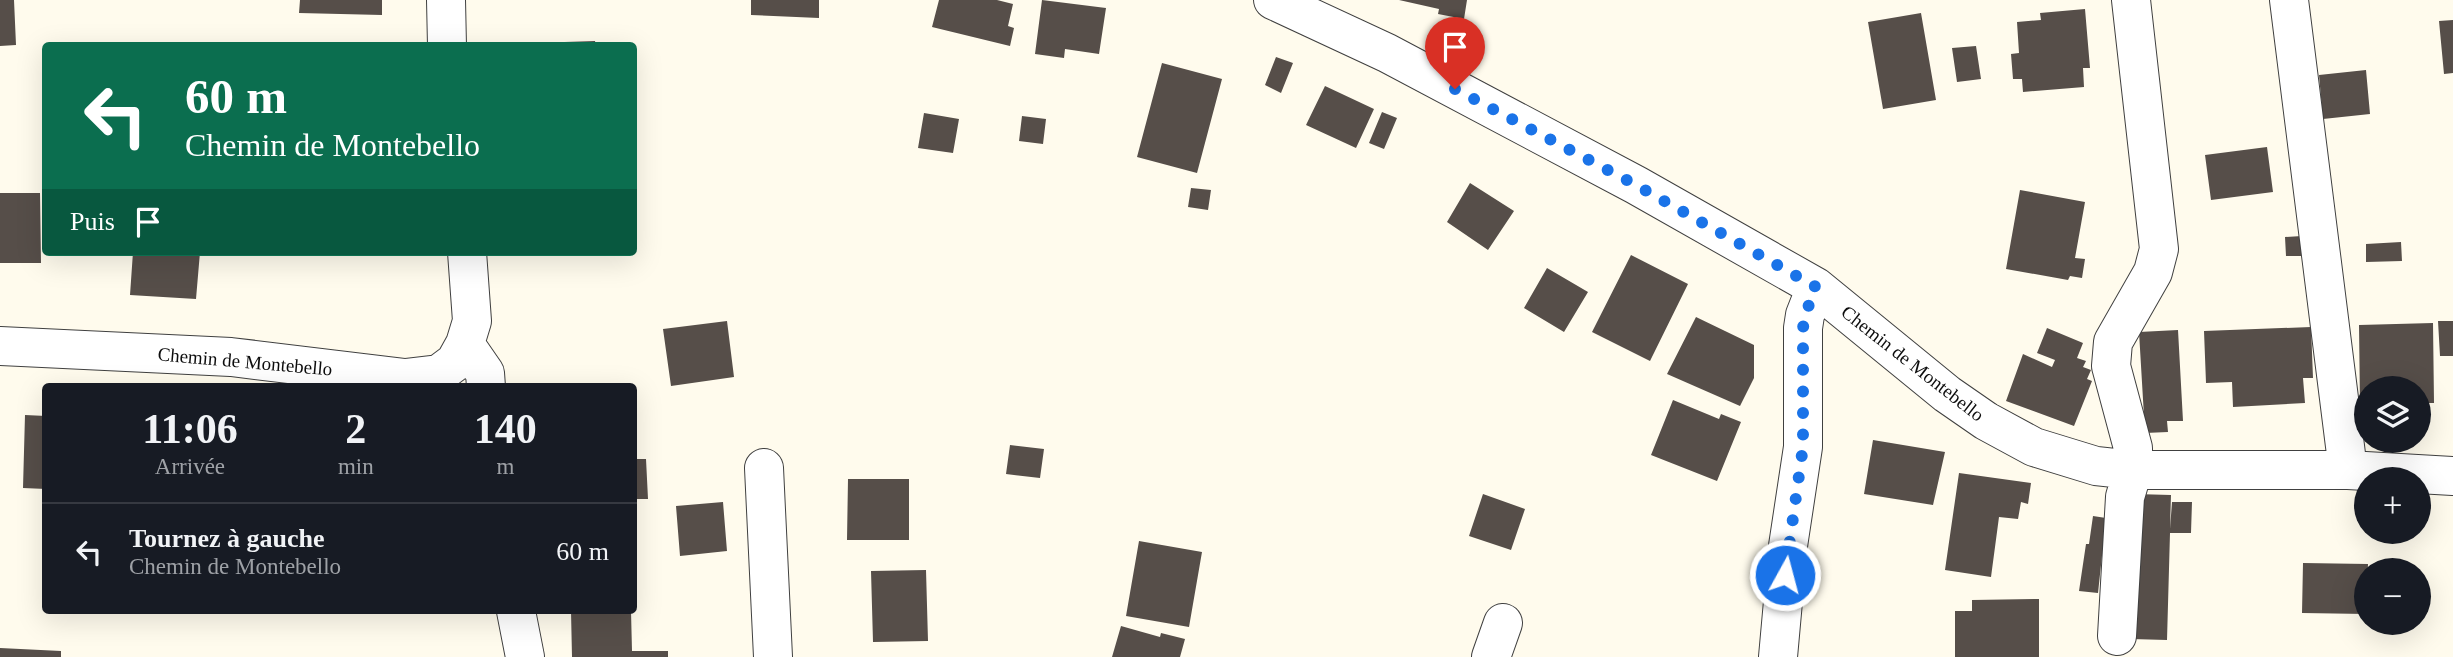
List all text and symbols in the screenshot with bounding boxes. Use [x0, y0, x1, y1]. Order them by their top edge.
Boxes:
pin [1425, 17, 1485, 89]
icon: arrive [1436, 28, 1474, 66]
text: 60 m [185, 69, 287, 124]
icon: left [70, 70, 161, 161]
text: Chemin de Montebello [185, 127, 480, 163]
icon: arrive [129, 203, 167, 241]
text: Puis [70, 207, 115, 236]
street label: Chemin de Montebello [1837, 301, 1988, 426]
street label: Chemin de Montebello [157, 343, 333, 380]
map controls [2354, 376, 2431, 635]
button: layers [2354, 376, 2431, 453]
text: 11:06 [142, 406, 238, 452]
text: 2 [345, 406, 366, 452]
text: 140 [474, 406, 537, 452]
text: Arrivée [155, 454, 225, 479]
text: min [338, 454, 374, 479]
text: m [496, 454, 514, 479]
button: + [2354, 467, 2431, 544]
text: Tournez à gauche [129, 524, 325, 553]
icon: left [70, 533, 108, 571]
text: 60 m [556, 537, 609, 566]
position arrow [1748, 538, 1822, 612]
text: Chemin de Montebello [129, 554, 341, 579]
button: − [2354, 558, 2431, 635]

